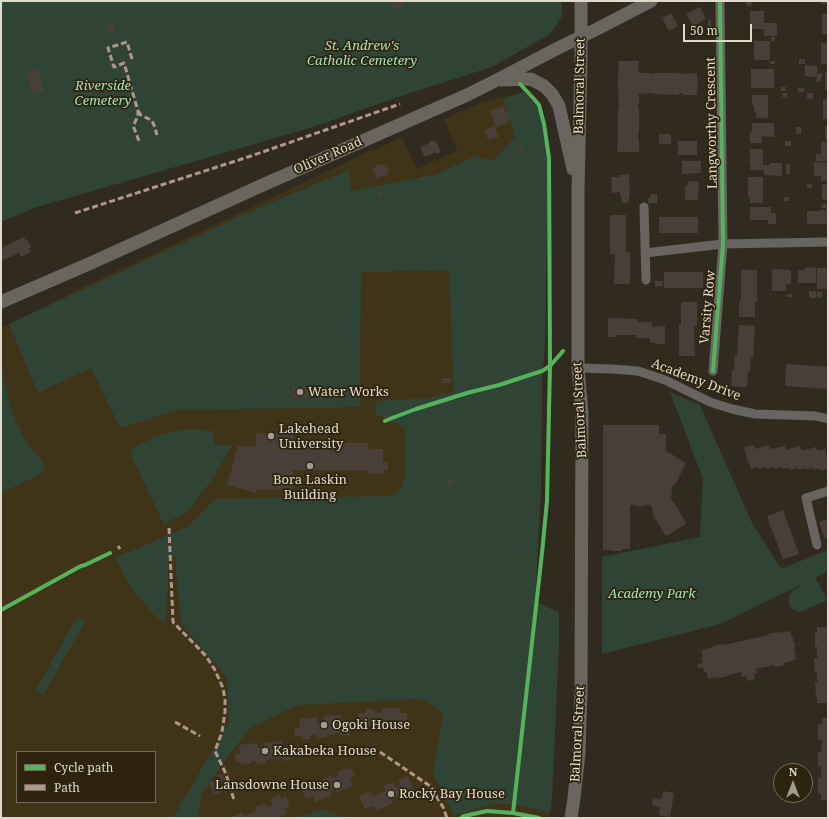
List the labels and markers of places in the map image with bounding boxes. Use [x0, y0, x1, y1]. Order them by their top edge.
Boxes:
place label: Water Works [308, 384, 389, 400]
marker: Water Works [295, 387, 305, 397]
place label: Lakehead University [279, 421, 343, 452]
marker: Lakehead University [266, 431, 276, 441]
marker: Bora Laskin Building [305, 461, 315, 471]
place label: Bora Laskin Building [273, 472, 347, 503]
place label: Ogoki House [332, 717, 410, 733]
marker: Ogoki House [319, 720, 329, 730]
place label: Kakabeka House [273, 743, 376, 759]
marker: Kakabeka House [260, 746, 270, 756]
place label: Lansdowne House [215, 777, 329, 793]
marker: Lansdowne House [332, 780, 342, 790]
place label: Rocky Bay House [399, 786, 505, 802]
marker: Rocky Bay House [386, 789, 396, 799]

